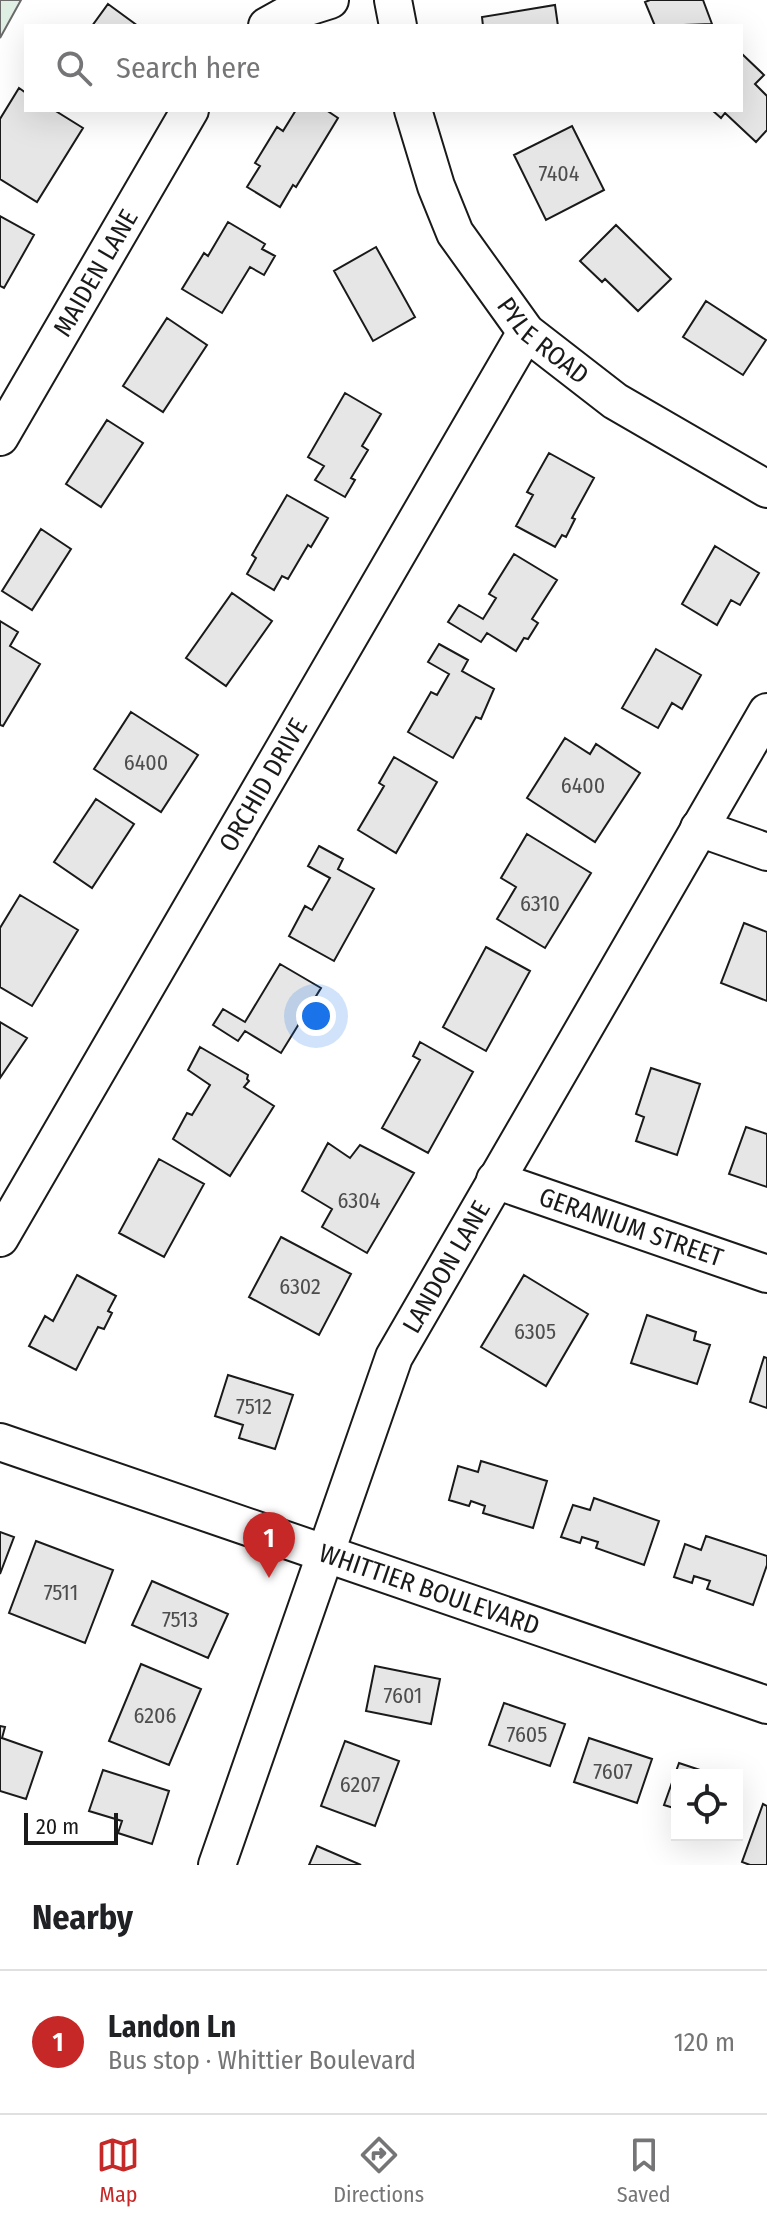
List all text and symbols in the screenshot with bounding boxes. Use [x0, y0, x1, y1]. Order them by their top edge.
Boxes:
search box [24, 24, 743, 112]
icon: search [52, 46, 96, 90]
text: Search here [116, 50, 261, 86]
house number: 7404 [539, 160, 580, 187]
street label: MAIDEN LANE [47, 204, 145, 342]
street label: PYLE ROAD [490, 292, 595, 391]
street label: ORCHID DRIVE [213, 713, 314, 857]
house number: 6400 [124, 749, 168, 776]
house number: 6400 [561, 772, 605, 799]
house number: 6310 [520, 890, 560, 917]
your location [296, 996, 336, 1036]
street label: GERANIUM STREET [535, 1181, 727, 1274]
house number: 6304 [338, 1187, 381, 1214]
street label: LANDON LANE [396, 1196, 497, 1339]
house number: 6302 [279, 1273, 321, 1300]
house number: 6305 [514, 1318, 556, 1345]
house number: 7512 [236, 1393, 272, 1420]
pin: 1 [243, 1512, 295, 1578]
street label: WHITTIER BOULEVARD [315, 1538, 544, 1642]
house number: 7511 [44, 1579, 78, 1606]
house number: 7513 [162, 1606, 198, 1633]
house number: 7601 [384, 1682, 422, 1709]
house number: 6206 [134, 1702, 176, 1729]
house number: 7605 [507, 1721, 547, 1748]
house number: 7607 [593, 1758, 633, 1785]
map controls [671, 1769, 743, 1841]
button: locate [671, 1769, 743, 1841]
house number: 6207 [340, 1771, 380, 1798]
scale bar [24, 1809, 118, 1845]
text: 20 m [36, 1813, 79, 1840]
text: Nearby [32, 1897, 133, 1938]
text: Landon Ln [108, 2009, 236, 2045]
text: 1 [53, 2027, 64, 2058]
text: 120 m [674, 2027, 735, 2058]
text: Bus stop · Whittier Boulevard [108, 2045, 416, 2076]
tab: Map [96, 2133, 140, 2208]
tab: Directions [333, 2133, 424, 2208]
tab: Saved [617, 2133, 671, 2208]

